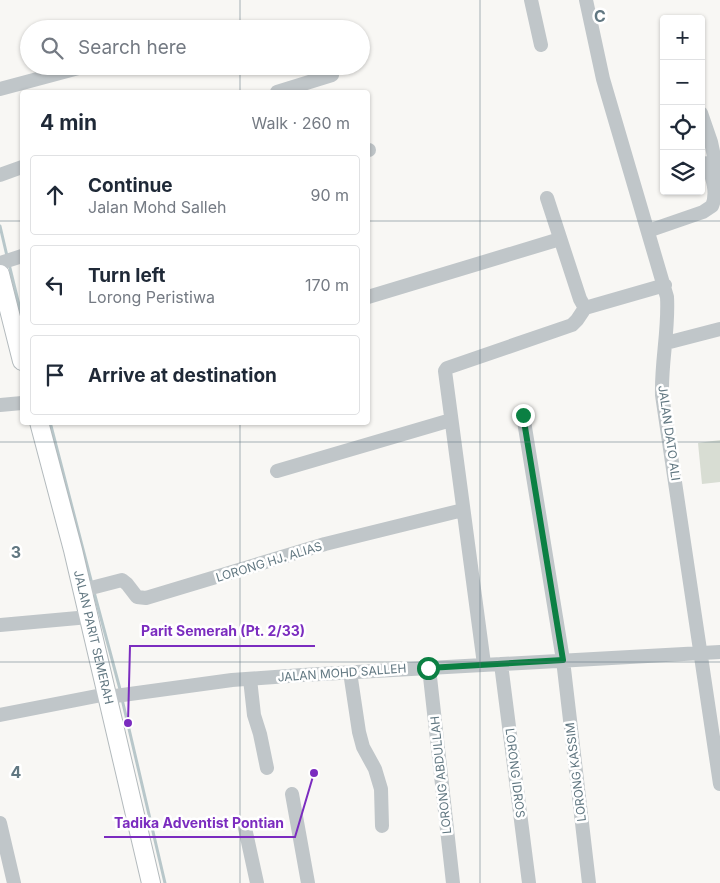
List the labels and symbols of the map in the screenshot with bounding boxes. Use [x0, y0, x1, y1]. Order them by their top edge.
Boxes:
text: C [594, 6, 606, 26]
street label: JALAN DATO ALI [655, 384, 684, 482]
route end [512, 404, 535, 427]
street label: LORONG HJ. ALIAS [214, 538, 324, 585]
text: 3 [11, 542, 21, 562]
street label: JALAN PARIT SEMERAH [71, 568, 117, 706]
callout: Parit Semerah (Pt. 2/33) [130, 617, 315, 646]
text: Parit Semerah (Pt. 2/33) [141, 622, 305, 639]
route start [417, 657, 440, 680]
street label: JALAN MOHD SALLEH [277, 661, 407, 684]
street label: LORONG ABDULLAH [427, 715, 454, 835]
street label: LORONG KASSIM [562, 722, 589, 822]
street label: LORONG IDROS [503, 727, 528, 819]
text: 4 [11, 762, 22, 782]
callout: Tadika Adventist Pontian [104, 808, 295, 837]
text: Tadika Adventist Pontian [114, 814, 284, 831]

